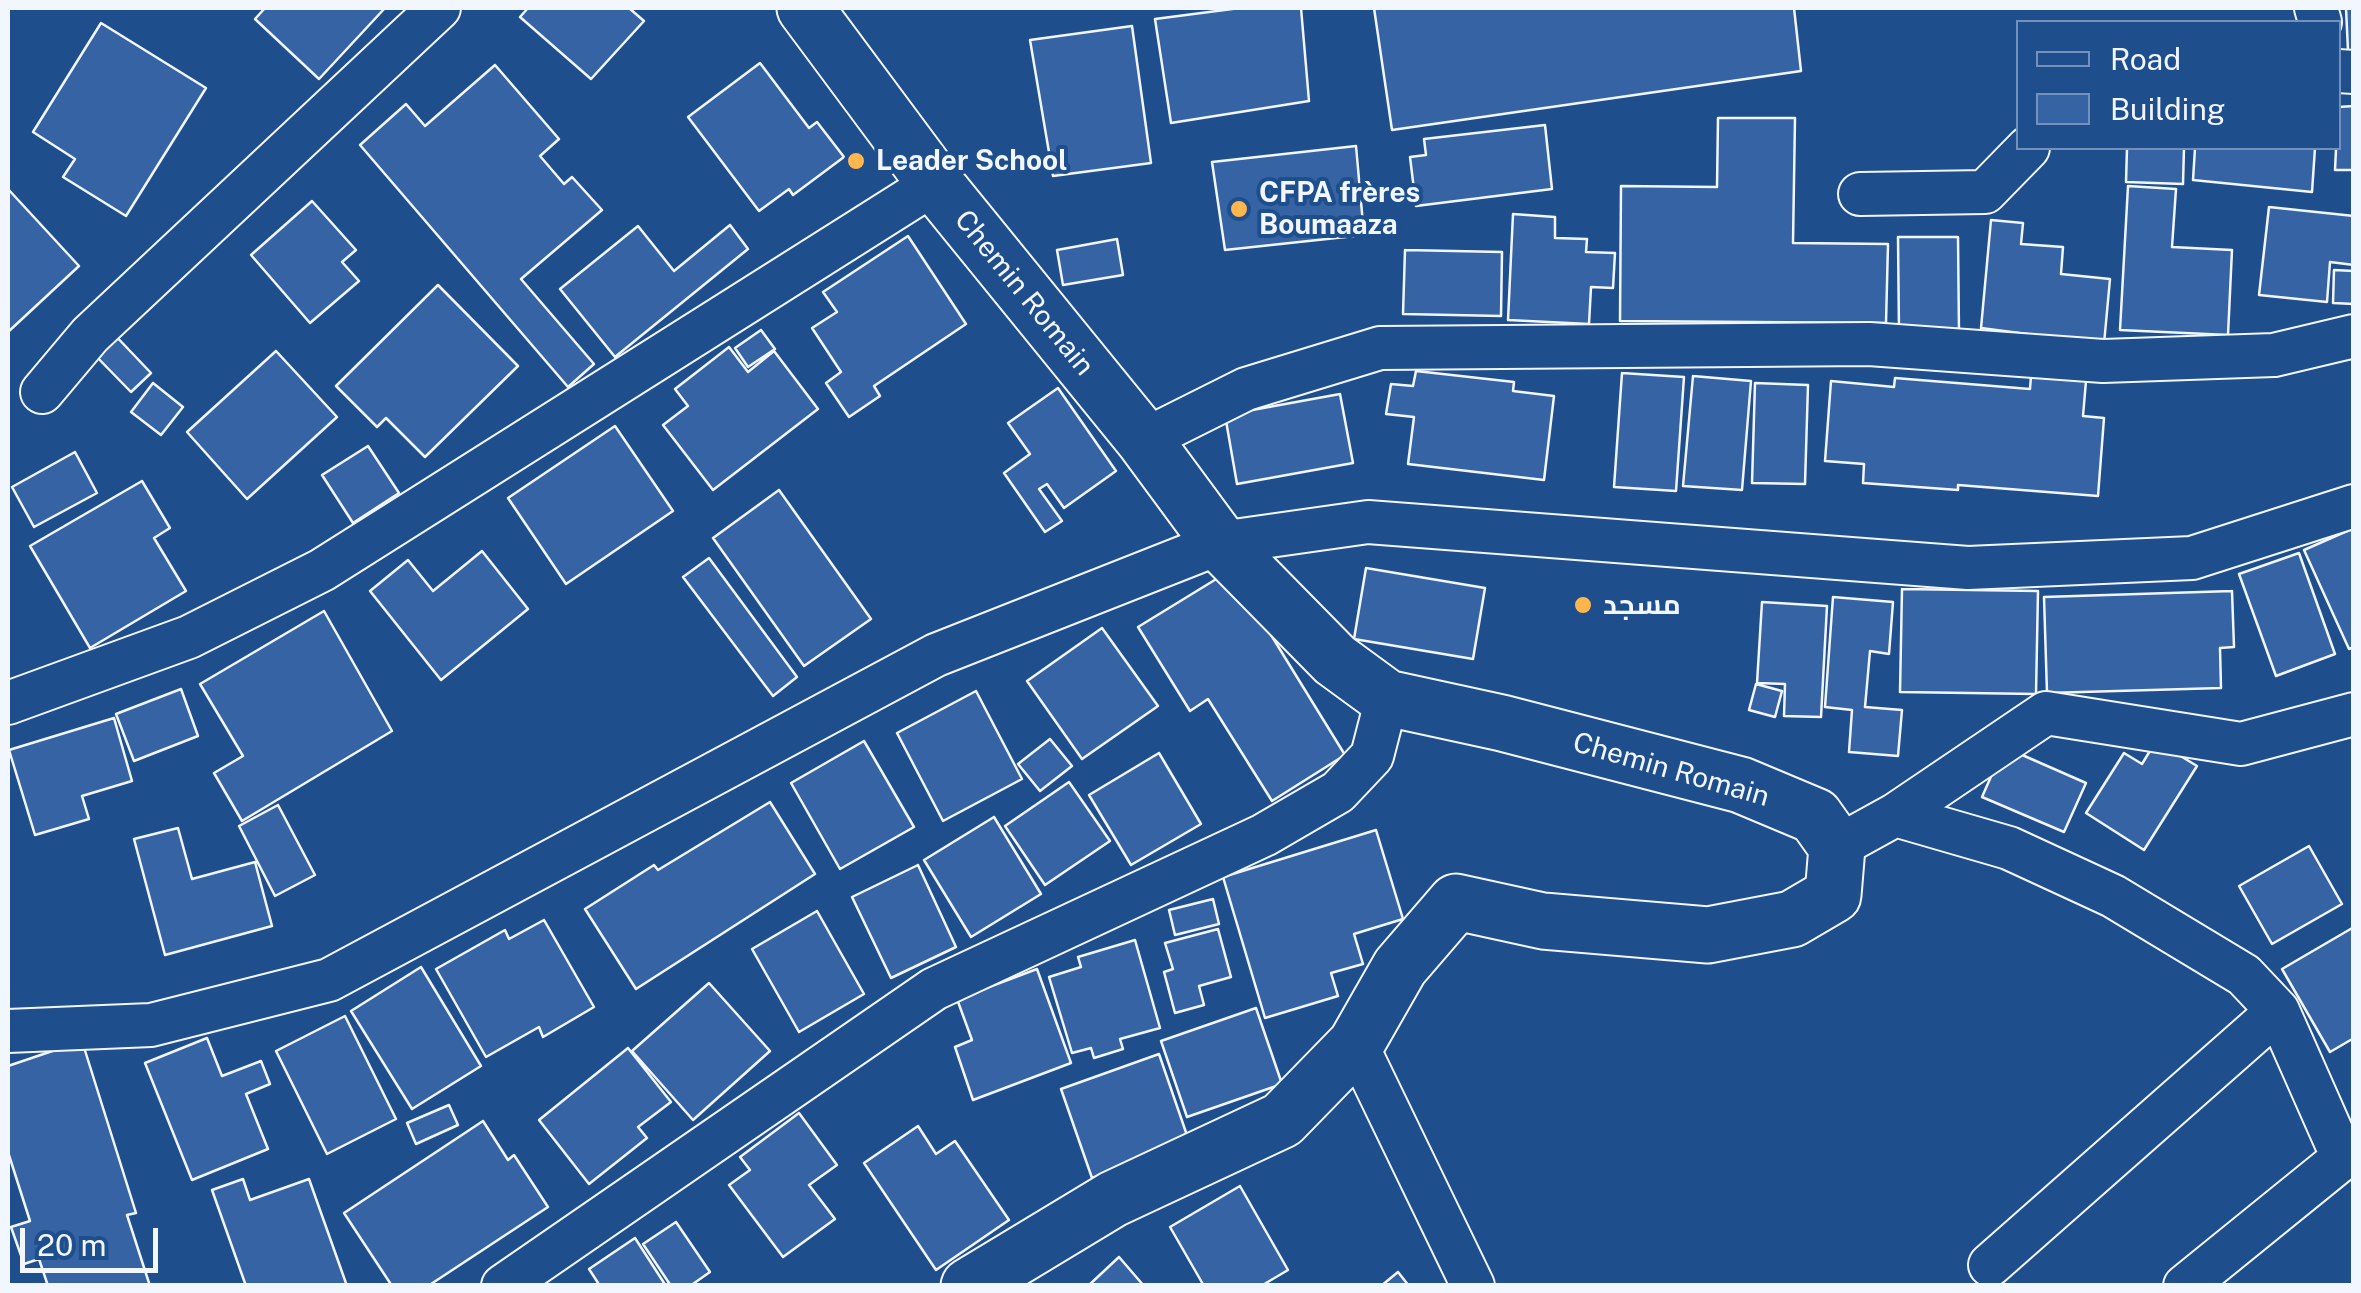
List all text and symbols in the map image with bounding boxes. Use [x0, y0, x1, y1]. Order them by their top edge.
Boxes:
legend [2016, 20, 2341, 150]
text: Road [2110, 41, 2181, 77]
text: Building [2110, 91, 2225, 127]
place label: Leader School [876, 144, 1067, 178]
marker: Leader School [845, 150, 867, 172]
place label: CFPA frères Boumaaza [1259, 176, 1420, 242]
marker: CFPA frères Boumaaza [1228, 198, 1250, 220]
street label: Chemin Romain [947, 204, 1101, 382]
place label: مسجد [1603, 588, 1681, 622]
marker: مسجد [1572, 594, 1594, 616]
street label: Chemin Romain [1569, 726, 1773, 814]
scale bar [25, 1208, 162, 1270]
text: 20 m [37, 1227, 106, 1263]

